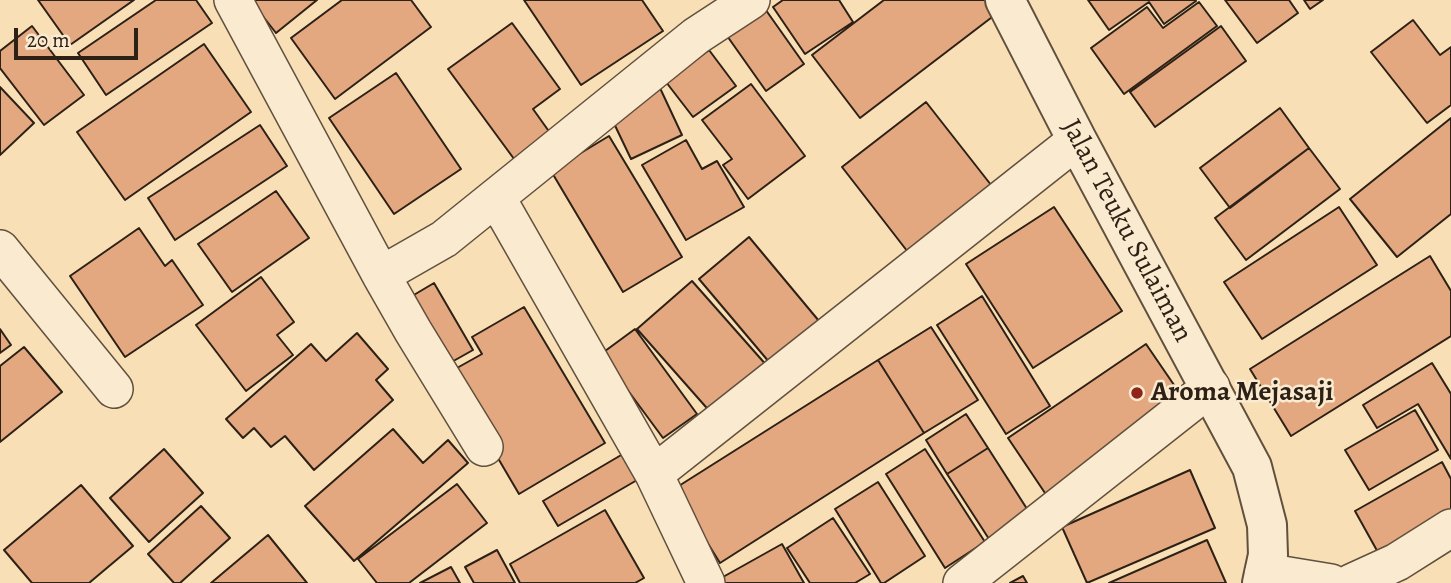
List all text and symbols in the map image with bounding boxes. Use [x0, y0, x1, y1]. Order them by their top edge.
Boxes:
scale bar [18, 14, 142, 58]
text: 20 m [27, 26, 70, 54]
street label: Jalan Teuku Sulaiman [1053, 114, 1199, 348]
place label: Aroma Mejasaji [1151, 376, 1333, 410]
marker: Aroma Mejasaji [1129, 385, 1145, 401]

